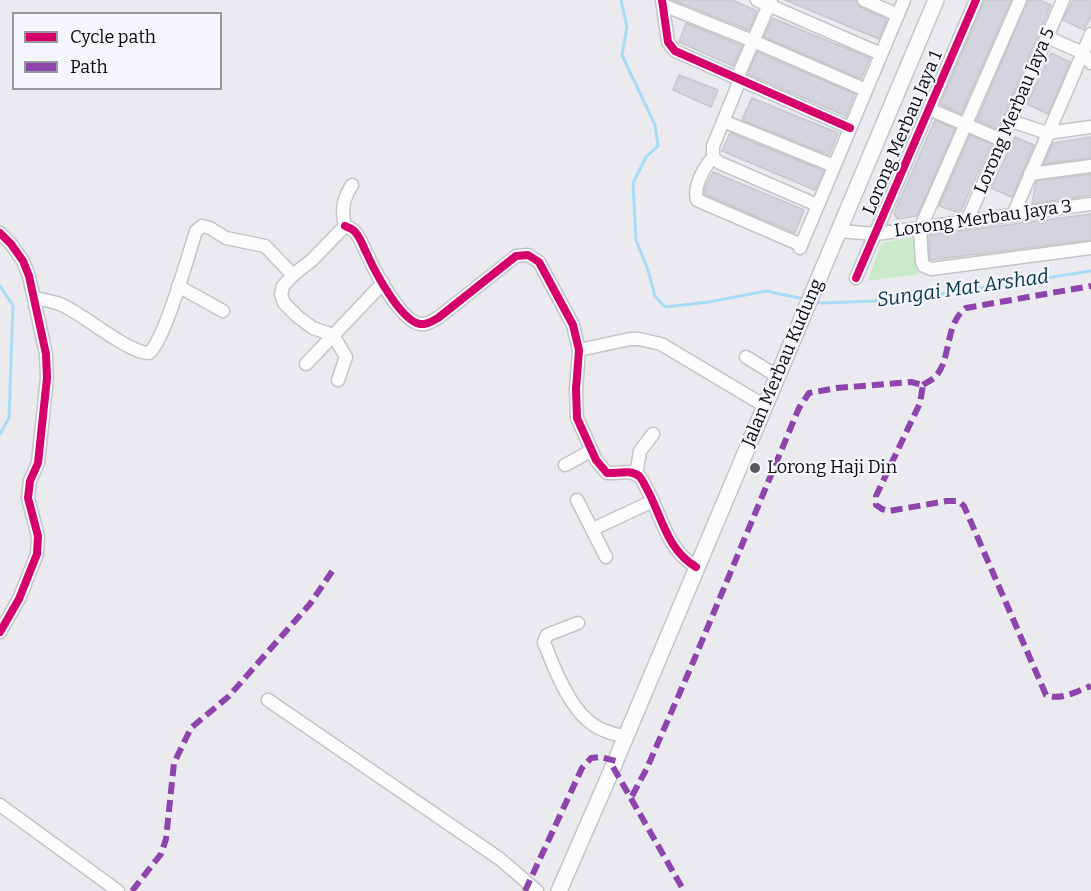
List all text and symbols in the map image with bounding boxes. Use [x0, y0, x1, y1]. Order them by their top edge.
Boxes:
legend [12, 12, 222, 90]
street label: Lorong Merbau Jaya 5 [970, 25, 1060, 197]
text: Cycle path [70, 26, 156, 48]
street label: Lorong Merbau Jaya 1 [859, 48, 947, 218]
text: Path [70, 56, 108, 78]
street label: Lorong Merbau Jaya 3 [893, 196, 1073, 242]
water label: Sungai Mat Arshad [875, 265, 1051, 313]
street label: Jalan Merbau Kudung [738, 276, 828, 450]
place label: Lorong Haji Din [767, 457, 897, 479]
marker: Lorong Haji Din [748, 461, 762, 475]

